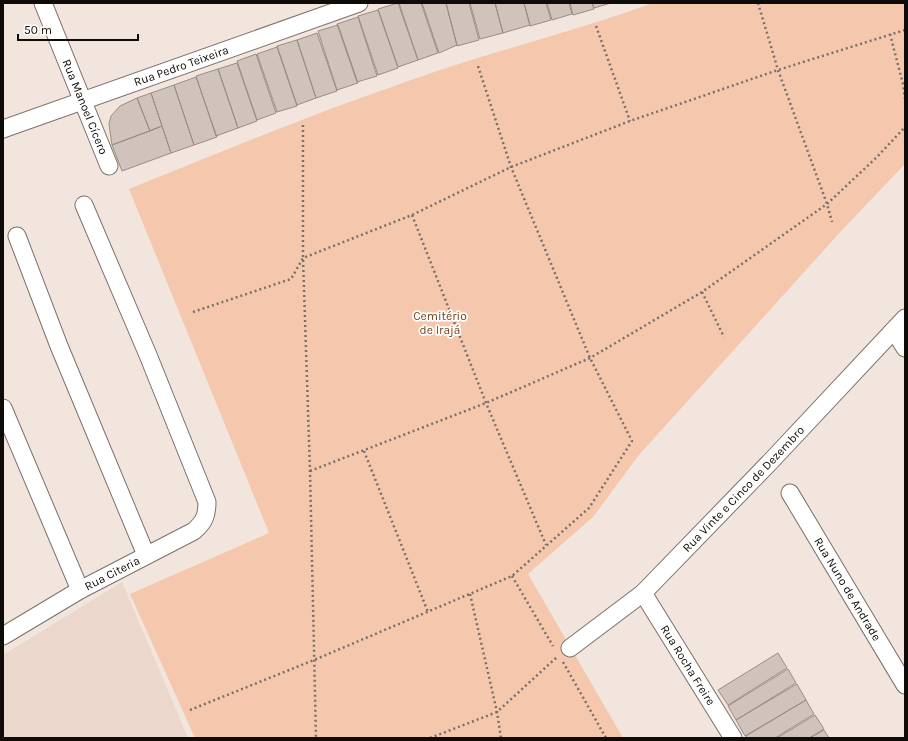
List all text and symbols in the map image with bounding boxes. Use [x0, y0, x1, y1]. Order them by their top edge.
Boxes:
scale bar [18, 16, 138, 42]
text: 50 m [24, 23, 52, 37]
street label: Rua Pedro Teixeira [132, 43, 230, 89]
street label: Rua Manoel Cícero [60, 57, 111, 156]
park label: Cemitério de Irajá [413, 309, 467, 337]
street label: Rua Vinte e Cinco de Dezembro [680, 423, 807, 555]
street label: Rua Nuno de Andrade [811, 535, 884, 643]
street label: Rua Citeria [82, 553, 142, 593]
street label: Rua Rocha Freire [658, 623, 718, 708]

